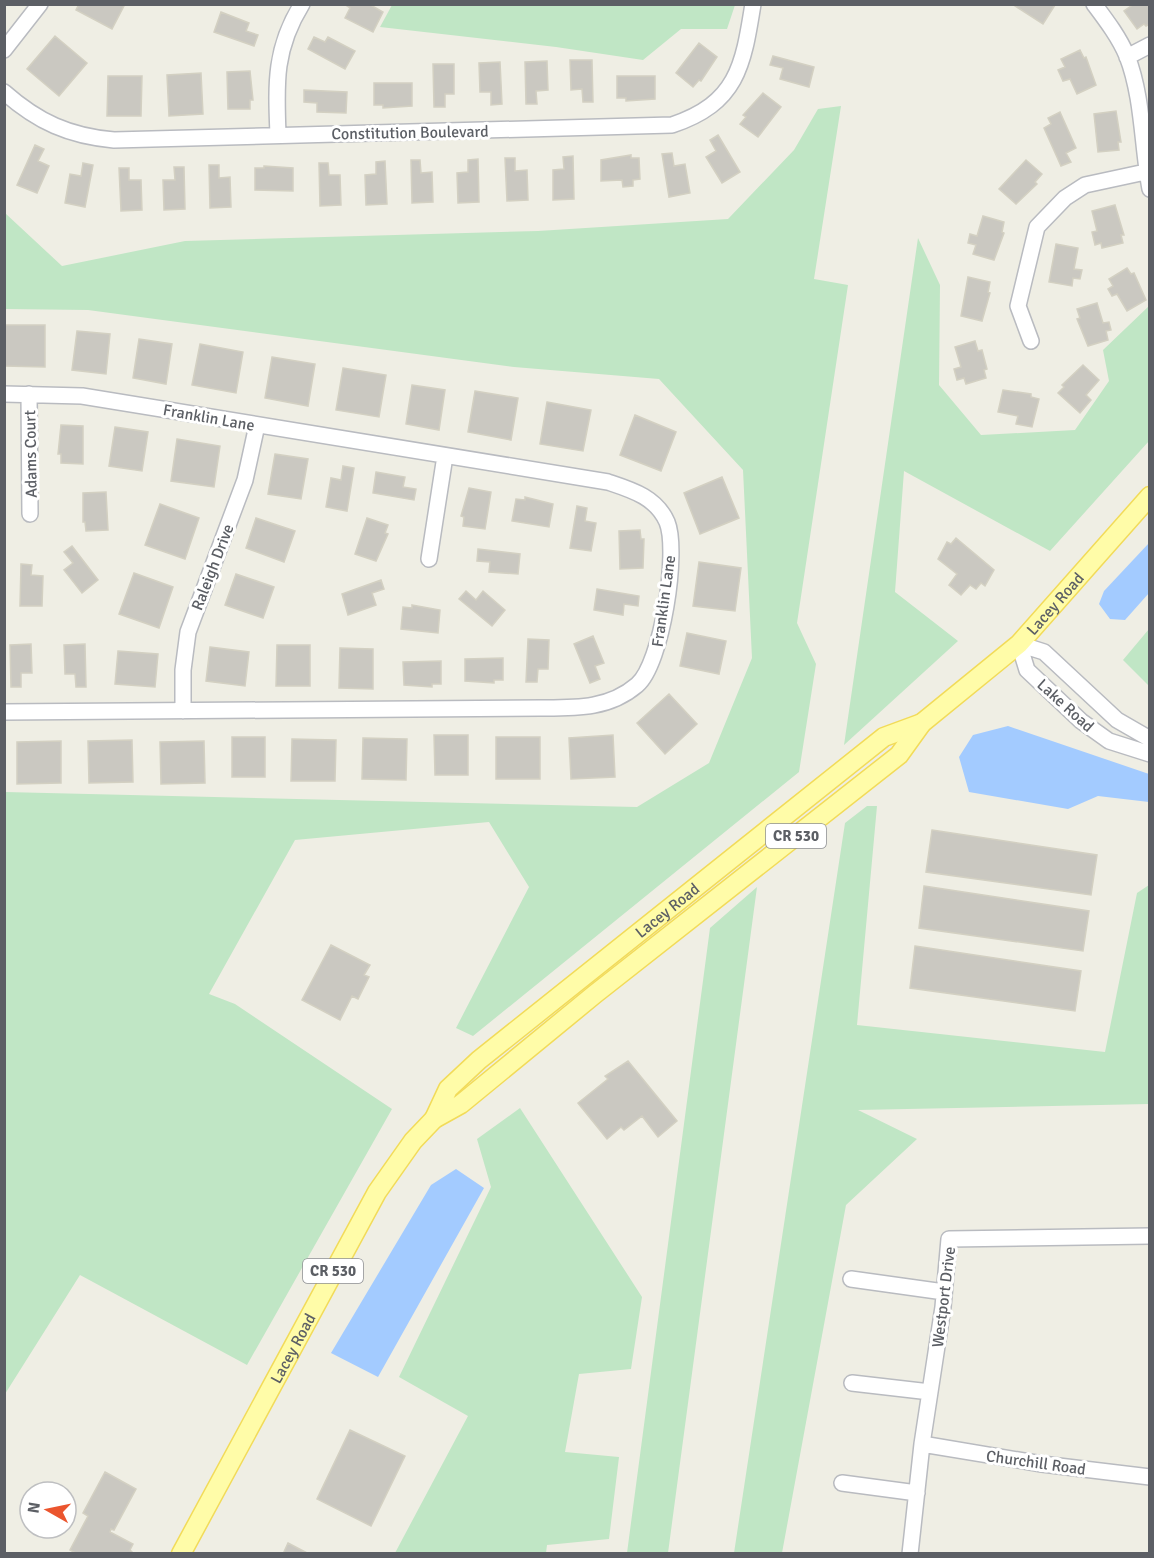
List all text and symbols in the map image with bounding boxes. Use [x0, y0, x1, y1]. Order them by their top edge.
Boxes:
street label: Constitution Boulevard [331, 122, 489, 144]
street label: Franklin Lane [161, 400, 256, 436]
street label: Adams Court [20, 409, 42, 498]
street label: Raleigh Drive [187, 521, 239, 613]
street label: Franklin Lane [648, 554, 680, 648]
street label: Lacey Road [1023, 569, 1089, 640]
street label: Lake Road [1033, 675, 1098, 737]
road number: CR 530 [766, 824, 826, 848]
street label: Lacey Road [631, 879, 704, 943]
street label: Westport Drive [928, 1246, 960, 1349]
road number: CR 530 [303, 1259, 363, 1283]
street label: Lacey Road [266, 1310, 320, 1387]
street label: Churchill Road [985, 1446, 1087, 1480]
north arrow [18, 1480, 78, 1540]
text: N [23, 1501, 45, 1515]

